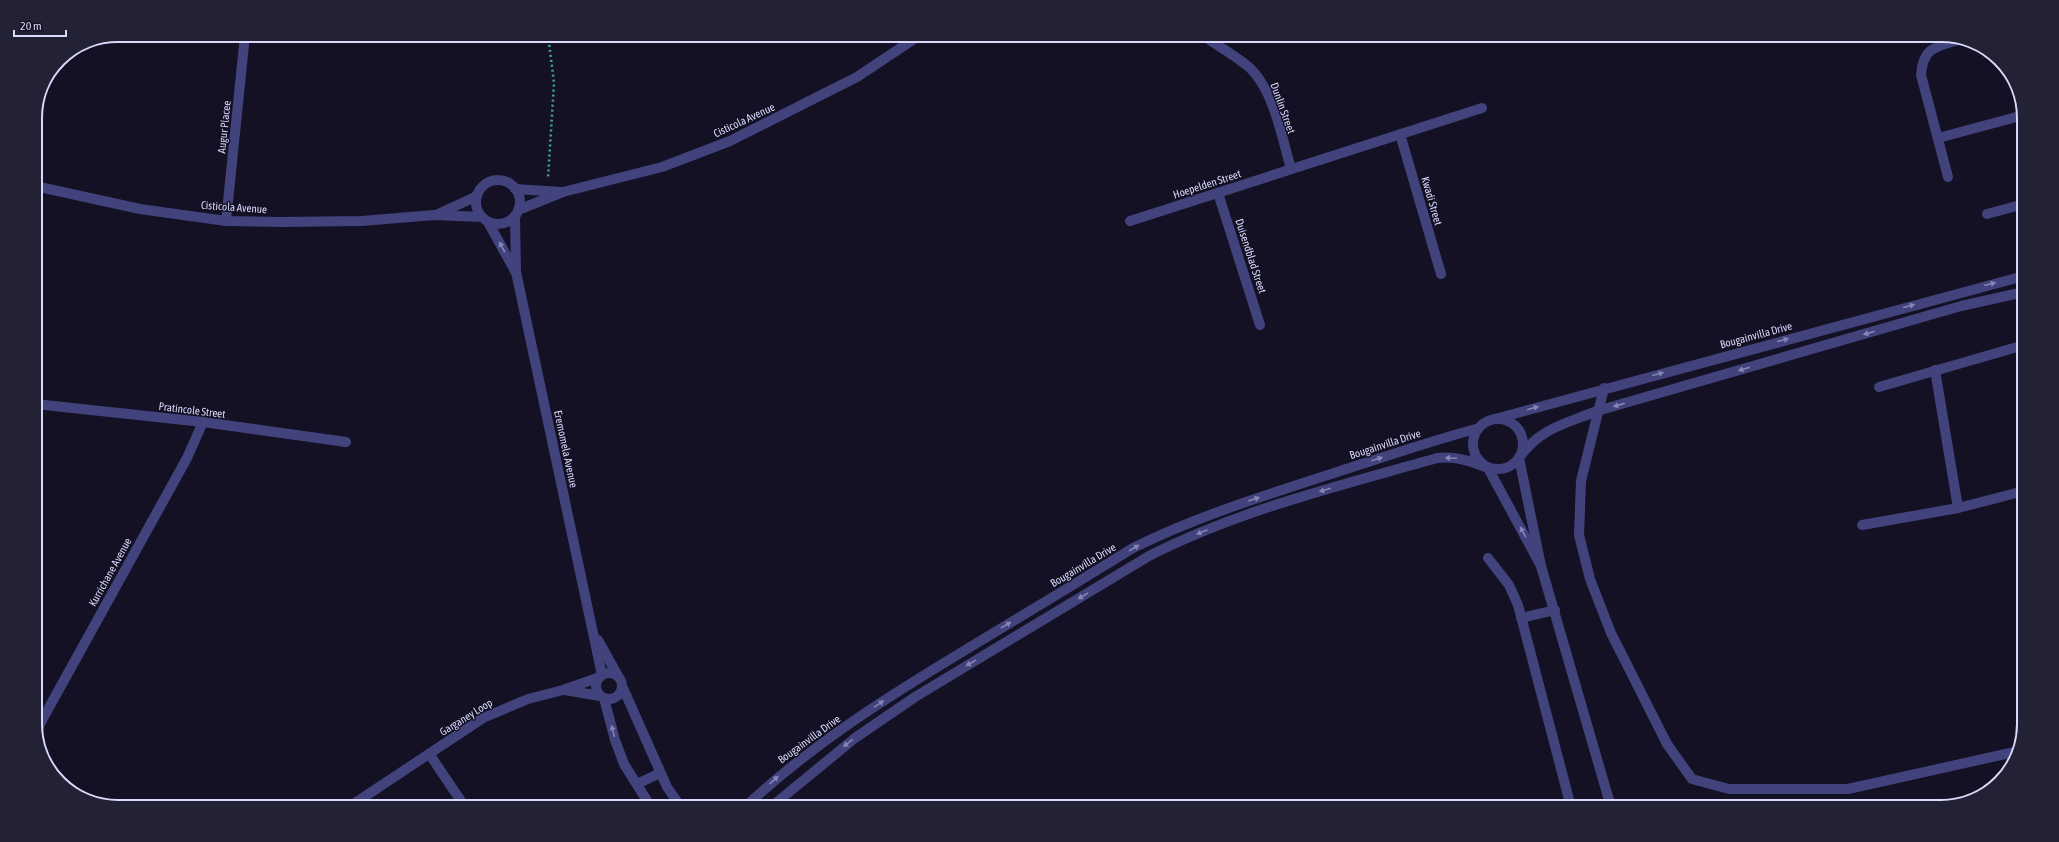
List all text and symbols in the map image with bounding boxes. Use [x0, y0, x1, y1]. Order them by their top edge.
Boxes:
scale bar [14, 12, 66, 38]
text: 20 m [20, 19, 42, 33]
street label: Dunlin Street [1268, 81, 1298, 135]
street label: Augur Placee [215, 100, 233, 154]
street label: Cisticola Avenue [711, 101, 777, 139]
street label: Hoepelden Street [1171, 167, 1243, 201]
street label: Kwadi Street [1419, 175, 1445, 227]
street label: Cisticola Avenue [201, 199, 267, 215]
street label: Duisendblad Street [1233, 217, 1269, 295]
one-way arrow [498, 241, 505, 253]
one-way arrow [1984, 281, 1997, 287]
one-way arrow [1903, 303, 1915, 309]
street label: Bougainvilla Drive [1719, 320, 1793, 350]
one-way arrow [1863, 330, 1875, 336]
one-way arrow [1778, 337, 1790, 343]
one-way arrow [1738, 366, 1750, 372]
one-way arrow [1652, 371, 1664, 377]
street label: Pratincole Street [158, 400, 226, 420]
one-way arrow [1613, 402, 1625, 408]
one-way arrow [1526, 405, 1539, 411]
street label: Eremomela Avenue [552, 409, 580, 489]
street label: Bougainvilla Drive [1348, 427, 1422, 461]
one-way arrow [1445, 454, 1457, 461]
one-way arrow [1372, 456, 1384, 462]
one-way arrow [1319, 487, 1331, 493]
one-way arrow [1248, 495, 1260, 501]
one-way arrow [1519, 526, 1526, 538]
one-way arrow [1196, 529, 1208, 535]
street label: Kurrichane Avenue [86, 536, 134, 608]
street label: Bougainvilla Drive [1048, 541, 1118, 589]
one-way arrow [1128, 545, 1140, 552]
one-way arrow [1078, 592, 1088, 600]
one-way arrow [1000, 622, 1012, 629]
one-way arrow [965, 660, 977, 667]
street label: Garganey Loop [438, 696, 494, 738]
one-way arrow [874, 700, 884, 708]
street label: Bougainvilla Drive [776, 712, 842, 766]
one-way arrow [610, 725, 616, 737]
one-way arrow [843, 739, 854, 748]
one-way arrow [769, 776, 779, 785]

